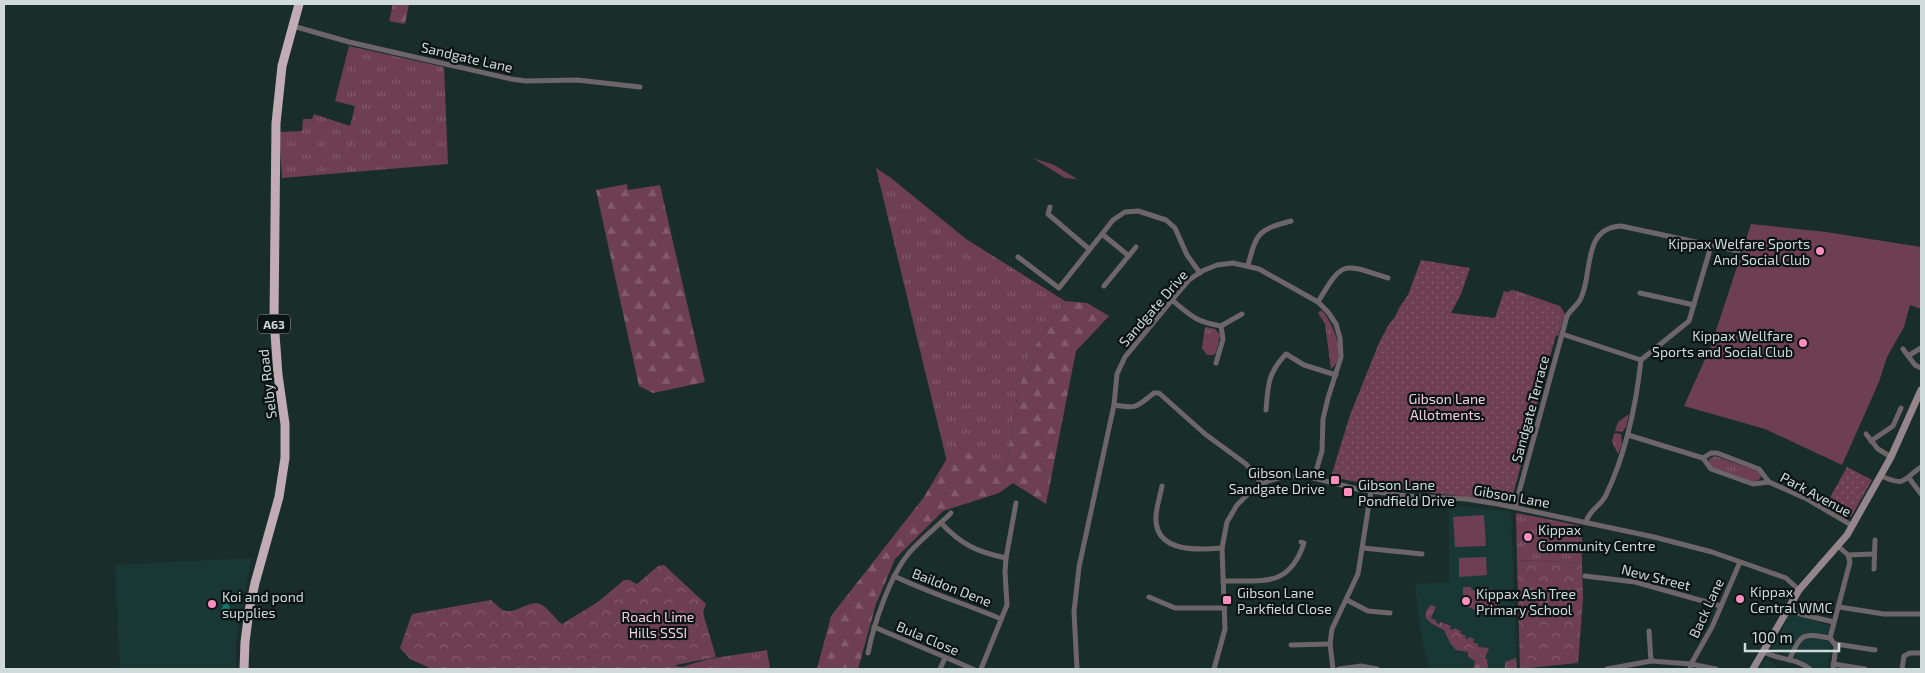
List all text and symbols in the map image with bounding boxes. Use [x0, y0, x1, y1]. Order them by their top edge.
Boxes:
street label: Sandgate Lane [419, 38, 515, 76]
place label: Kippax Welfare Sports And Social Club [1668, 235, 1810, 268]
marker: Kippax Welfare Sports And Social Club [1814, 245, 1826, 257]
street label: Sandgate Drive [1115, 266, 1191, 350]
road number: A63 [258, 314, 290, 334]
place label: Kippax Wellfare Sports and Social Club [1652, 327, 1793, 360]
marker: Kippax Wellfare Sports and Social Club [1797, 337, 1809, 349]
street label: Selby Road [254, 348, 280, 420]
street label: Sandgate Terrace [1508, 354, 1552, 464]
park label: Gibson Lane Allotments. [1408, 390, 1486, 423]
place label: Gibson Lane Sandgate Drive [1229, 464, 1325, 497]
street label: Park Avenue [1777, 468, 1855, 520]
marker: Gibson Lane Sandgate Drive [1329, 474, 1341, 486]
place label: Gibson Lane Pondfield Drive [1358, 476, 1455, 509]
street label: Gibson Lane [1473, 481, 1551, 511]
marker: Gibson Lane Pondfield Drive [1342, 486, 1354, 498]
place label: Kippax Community Centre [1538, 521, 1656, 554]
marker: Kippax Community Centre [1522, 531, 1534, 543]
street label: New Street [1620, 560, 1692, 594]
street label: Baildon Dene [910, 564, 994, 610]
street label: Back Lane [1685, 575, 1727, 641]
place label: Kippax Central WMC [1750, 583, 1833, 616]
place label: Gibson Lane Parkfield Close [1237, 584, 1332, 617]
place label: Kippax Ash Tree Primary School [1476, 585, 1576, 618]
place label: Koi and pond supplies [222, 588, 304, 621]
marker: Kippax Central WMC [1734, 593, 1746, 605]
marker: Gibson Lane Parkfield Close [1221, 594, 1233, 606]
marker: Kippax Ash Tree Primary School [1460, 595, 1472, 607]
marker: Koi and pond supplies [206, 598, 218, 610]
park label: Roach Lime Hills SSSI [622, 608, 694, 641]
street label: Bula Close [894, 617, 962, 659]
scale bar [1745, 620, 1839, 652]
text: 100 m [1752, 628, 1793, 646]

